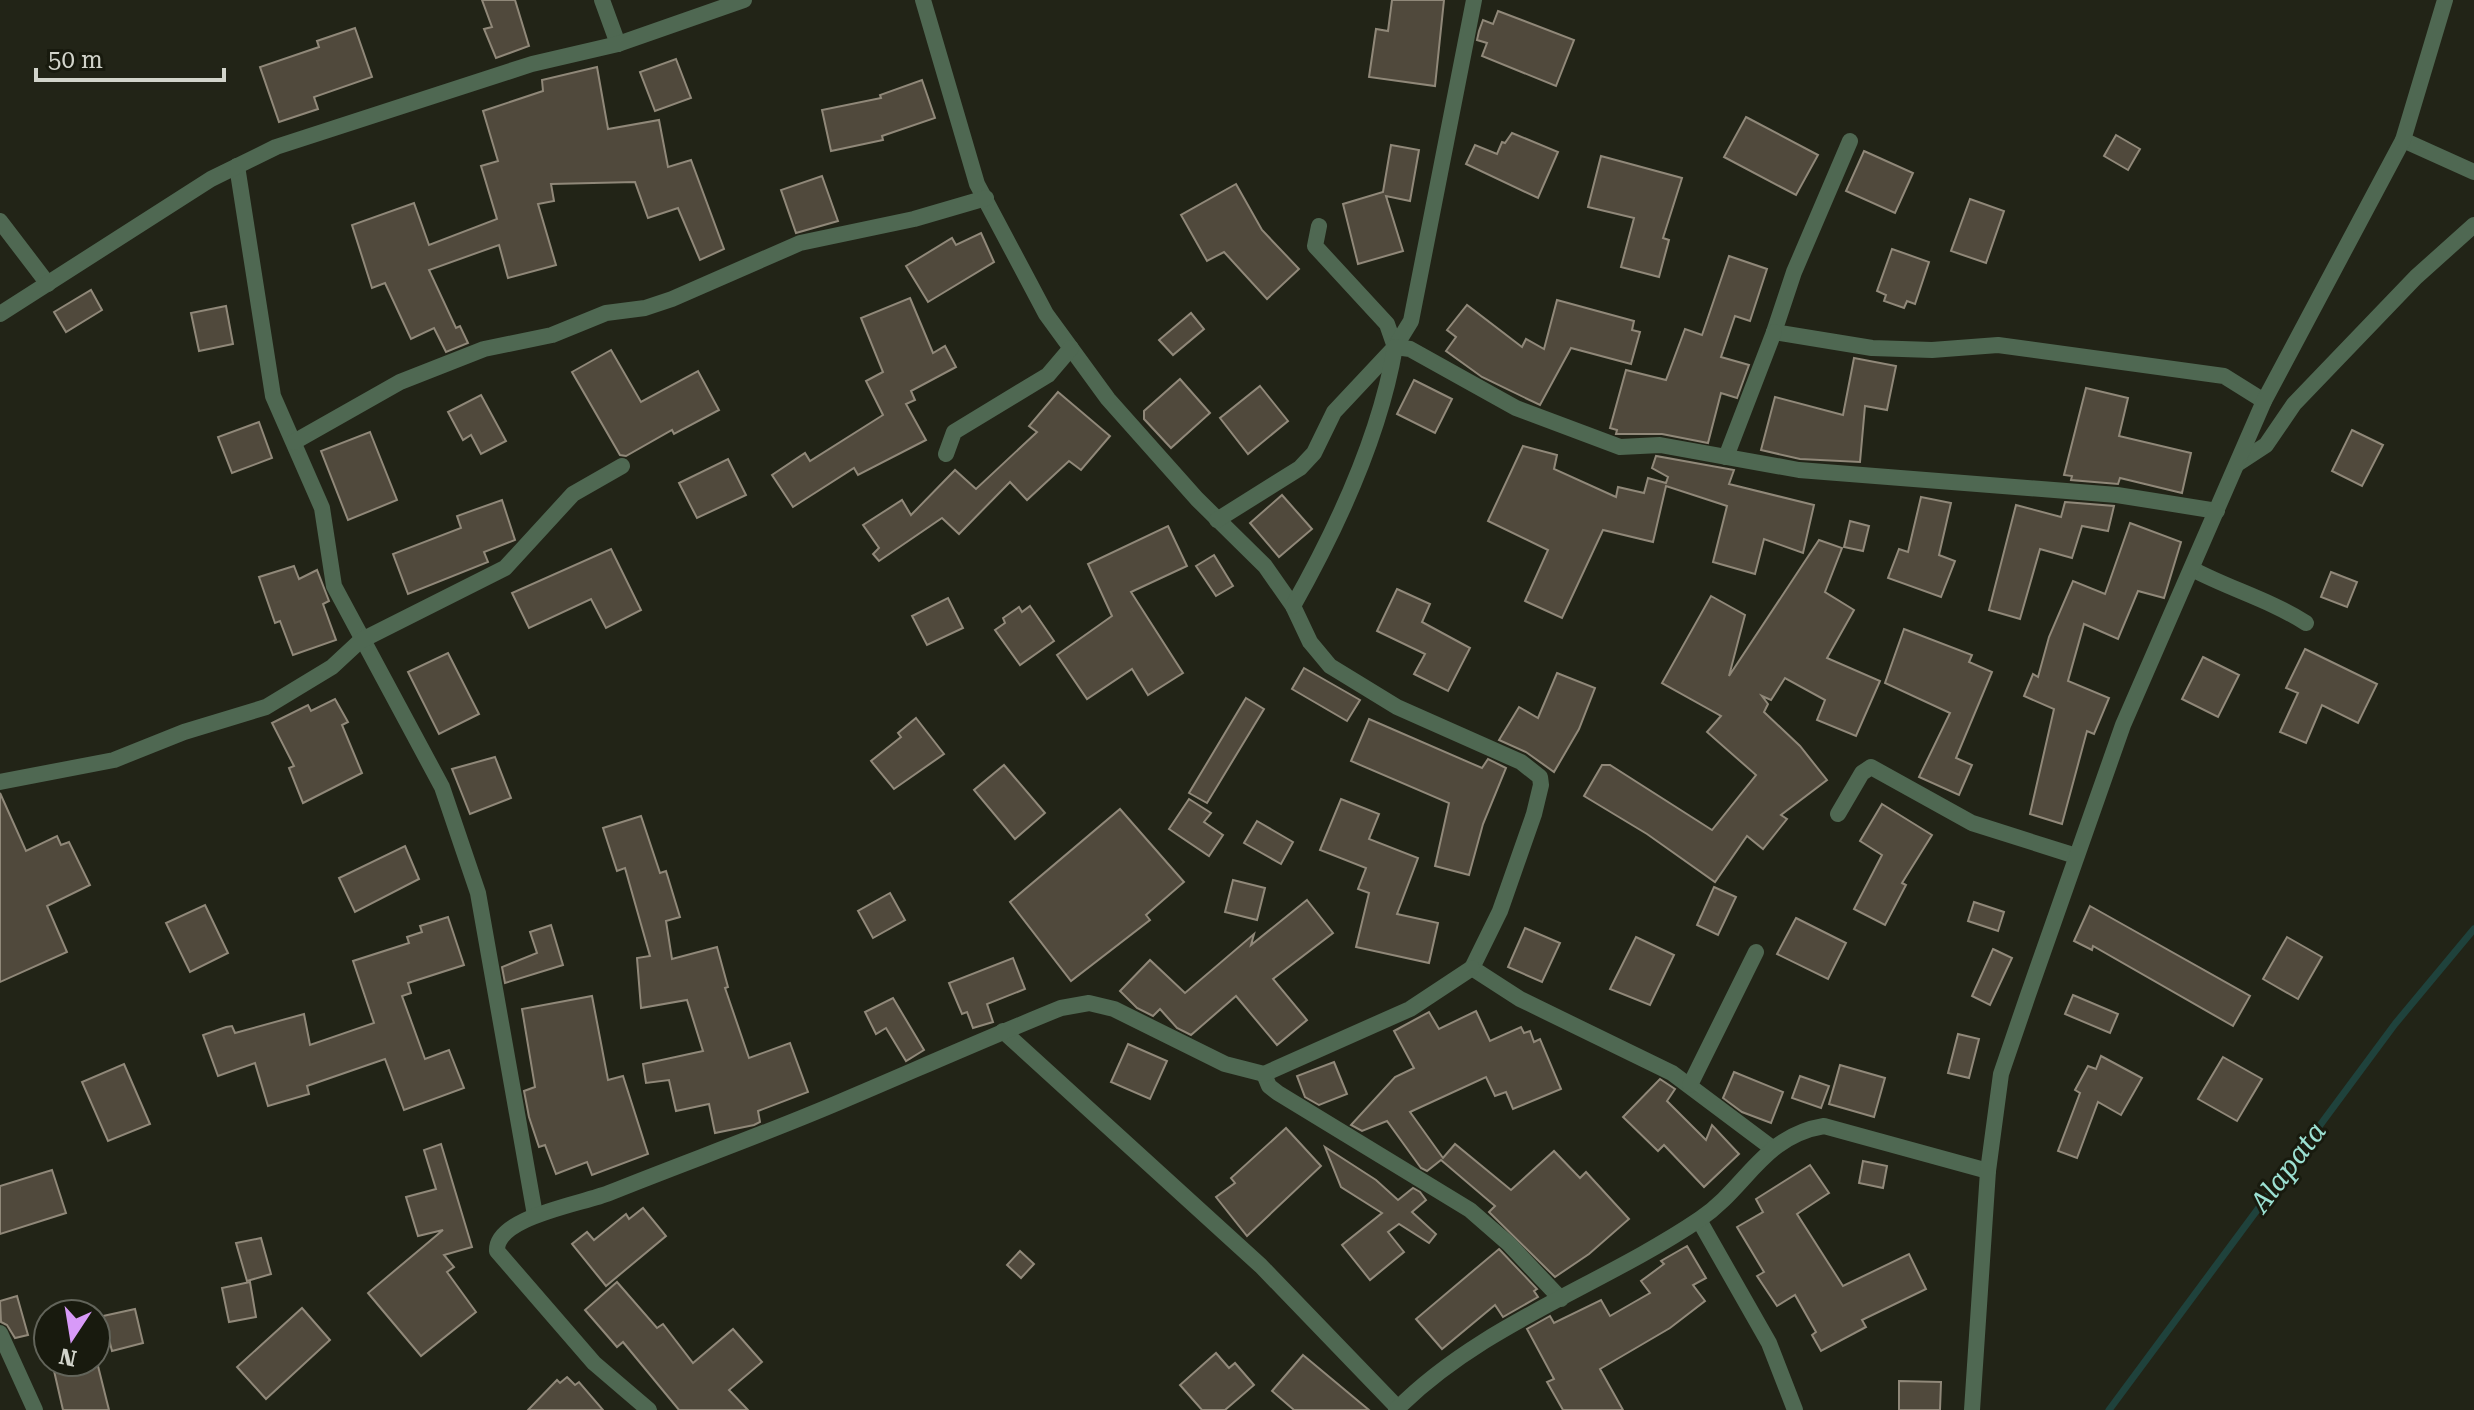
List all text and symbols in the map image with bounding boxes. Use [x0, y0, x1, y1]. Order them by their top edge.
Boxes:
scale bar [36, 32, 224, 82]
text: 50 m [48, 46, 103, 74]
water label: Alapata [2242, 1115, 2333, 1220]
north arrow [32, 1298, 112, 1378]
text: N [57, 1343, 79, 1371]

